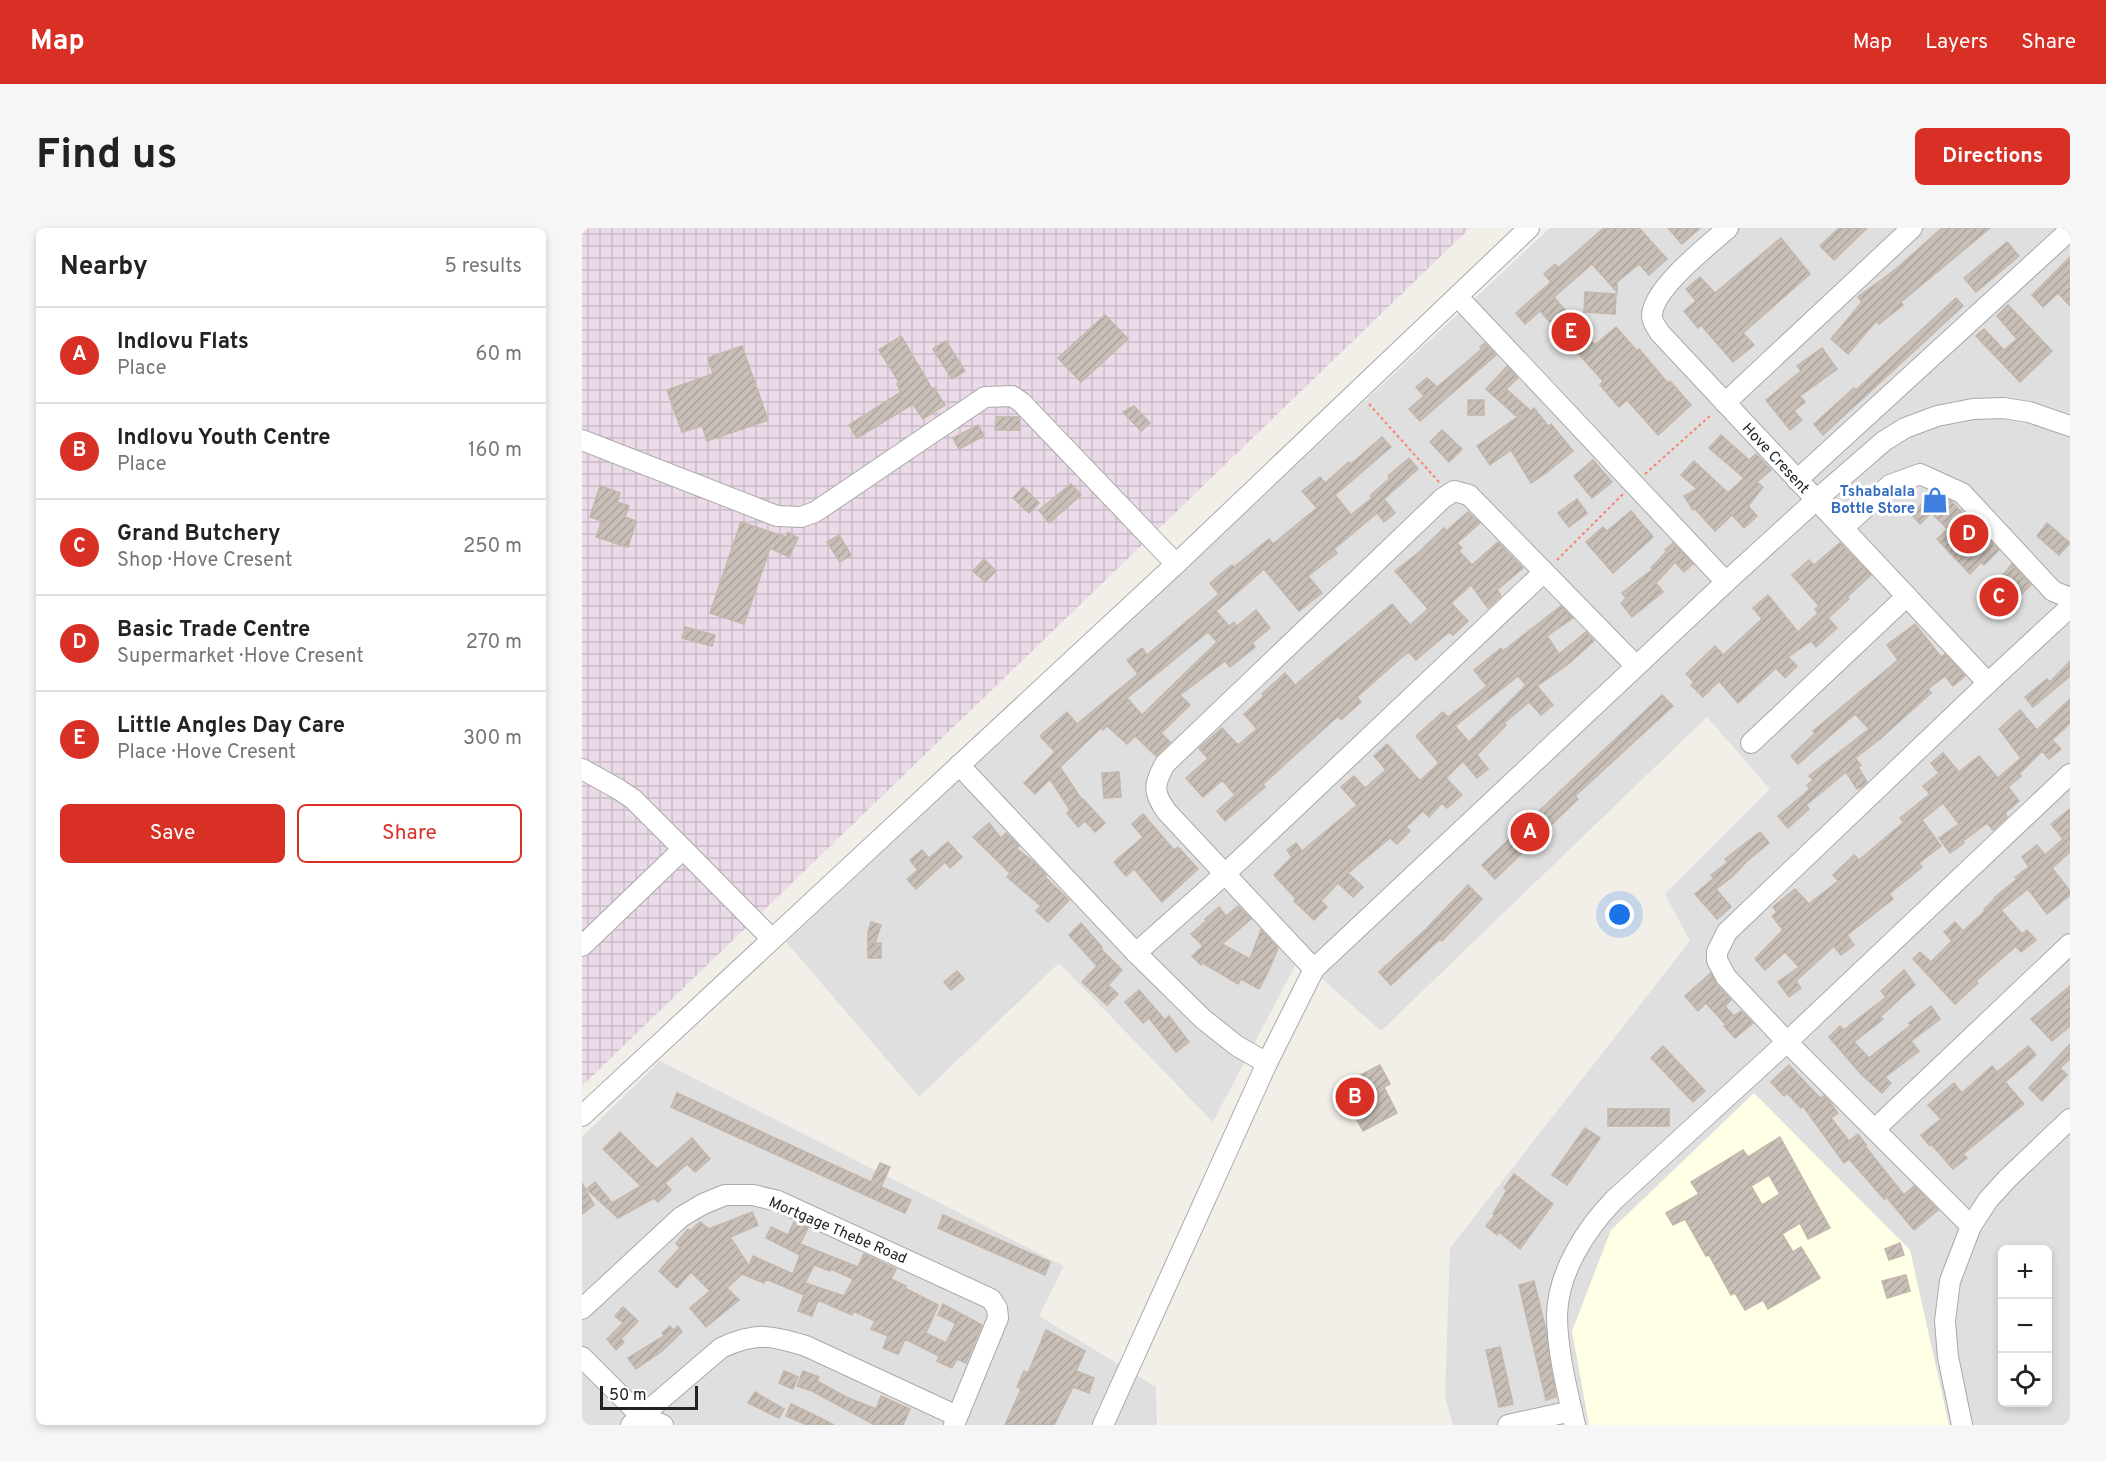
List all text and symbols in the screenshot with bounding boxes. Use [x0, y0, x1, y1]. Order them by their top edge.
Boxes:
text: Map [30, 24, 85, 60]
text: Map [1853, 29, 1892, 56]
text: Layers [1925, 29, 1988, 56]
text: Share [2021, 29, 2076, 56]
button: Directions [1915, 128, 2070, 185]
text: Find us [36, 130, 177, 183]
text: Nearby [60, 251, 148, 284]
text: 5 results [445, 254, 522, 280]
pin: E [1552, 310, 1590, 354]
text: Indlovu Flats [117, 329, 249, 356]
text: A [72, 342, 87, 368]
text: 60 m [476, 342, 522, 368]
text: Place [117, 356, 167, 382]
street label: Hove Cresent [1737, 420, 1813, 498]
text: Indlovu Youth Centre [117, 425, 331, 452]
text: B [73, 438, 86, 464]
text: 160 m [468, 438, 522, 464]
text: Place [117, 452, 167, 478]
place label: Tshabalala Bottle Store [1831, 483, 1915, 519]
shop icon: Tshabalala Bottle Store [1920, 485, 1950, 515]
pin: D [1950, 512, 1988, 556]
text: Grand Butchery [117, 521, 281, 548]
text: C [73, 534, 86, 560]
text: 250 m [463, 534, 522, 560]
text: Shop · Hove Cresent [117, 548, 292, 574]
pin: C [1980, 574, 2018, 620]
text: Basic Trade Centre [117, 617, 310, 644]
text: D [72, 630, 87, 656]
text: 270 m [466, 630, 522, 656]
text: Supermarket · Hove Cresent [117, 644, 364, 670]
text: Little Angles Day Care [117, 713, 345, 740]
text: E [73, 726, 86, 752]
text: 300 m [463, 726, 522, 752]
text: Place · Hove Cresent [117, 740, 296, 766]
button: Save [60, 804, 285, 863]
button: Share [297, 804, 522, 863]
pin: A [1510, 810, 1550, 854]
your location [1605, 900, 1634, 929]
pin: B [1336, 1074, 1374, 1120]
street label: Mortgage Thebe Road [765, 1194, 909, 1269]
map controls [1998, 1245, 2052, 1407]
button: + [1998, 1245, 2052, 1299]
button: − [1998, 1299, 2052, 1353]
button: locate [1998, 1353, 2052, 1407]
scale bar [600, 1383, 698, 1410]
text: 50 m [609, 1386, 647, 1406]

